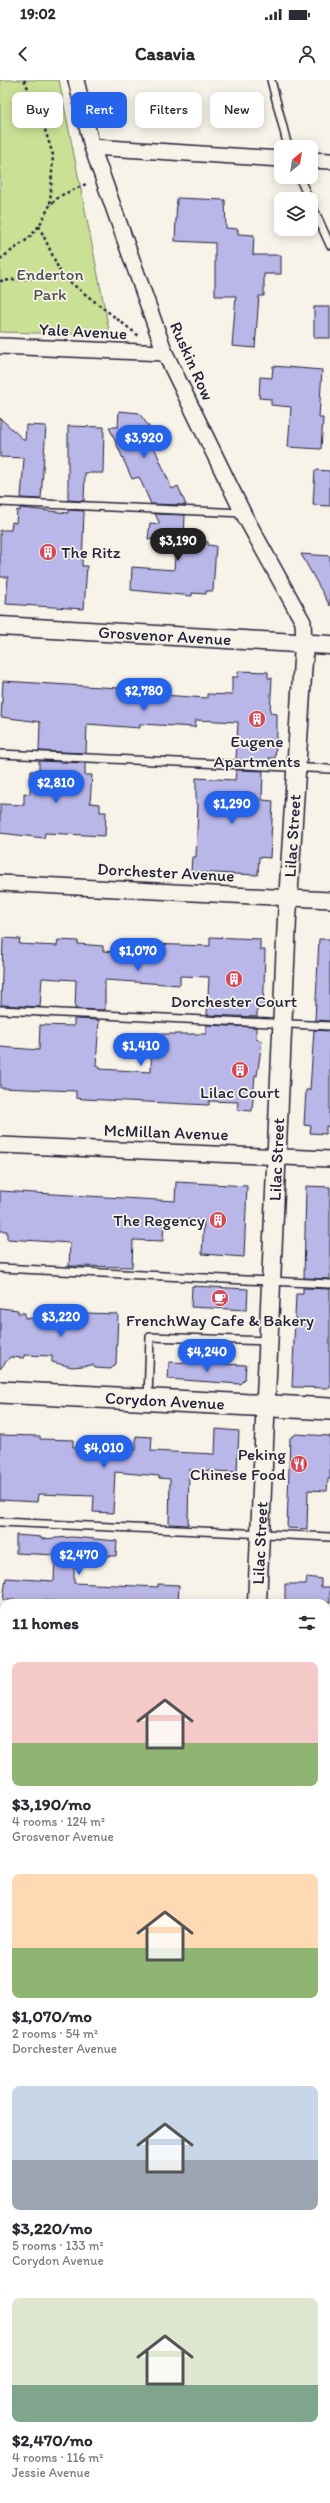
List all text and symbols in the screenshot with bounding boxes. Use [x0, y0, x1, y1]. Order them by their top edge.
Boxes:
text: 19:02 [20, 5, 56, 23]
icon: back [12, 43, 34, 65]
text: Casavia [135, 43, 195, 65]
icon: person [296, 43, 318, 65]
chip: Buy [12, 92, 63, 128]
chip: Rent [71, 92, 127, 128]
chip: Filters [135, 92, 202, 128]
chip: New [210, 92, 264, 128]
north arrow [274, 140, 318, 184]
map controls [274, 140, 318, 236]
button: layers [274, 192, 318, 236]
park label: Enderton Park [17, 264, 83, 304]
street label: Ruskin Row [166, 318, 218, 404]
street label: Yale Avenue [38, 319, 128, 343]
pin: $3,920 [111, 425, 177, 459]
text: $3,920 [125, 430, 163, 445]
pin: $3,190 [145, 528, 211, 562]
text: $3,190 [159, 533, 197, 548]
building icon: The Ritz [38, 542, 58, 562]
place label: The Ritz [61, 542, 121, 562]
street label: Grosvenor Avenue [98, 622, 232, 649]
pin: $2,780 [111, 678, 177, 712]
text: $2,780 [125, 683, 163, 698]
building icon: Eugene Apartments [247, 709, 267, 729]
place label: Eugene Apartments [214, 731, 300, 771]
pin: $2,810 [23, 770, 89, 804]
text: $2,810 [37, 775, 75, 790]
pin: $1,290 [199, 791, 265, 825]
street label: Lilac Street [280, 793, 305, 878]
text: $1,290 [213, 796, 251, 811]
street label: Dorchester Avenue [97, 858, 235, 886]
pin: $1,070 [105, 938, 171, 972]
text: $1,070 [119, 943, 157, 958]
building icon: Dorchester Court [224, 969, 244, 989]
place label: Dorchester Court [171, 991, 298, 1011]
pin: $1,410 [108, 1033, 174, 1067]
text: $1,410 [122, 1038, 160, 1053]
building icon: Lilac Court [230, 1060, 250, 1080]
place label: Lilac Court [200, 1082, 280, 1102]
street label: Lilac Street [265, 1117, 288, 1201]
street label: McMillan Avenue [103, 1120, 229, 1144]
place label: The Regency [113, 1210, 205, 1230]
building icon: The Regency [208, 1210, 228, 1230]
cafe icon: FrenchWay Cafe & Bakery [210, 1288, 230, 1308]
pin: $3,220 [28, 1304, 94, 1338]
text: $3,220 [42, 1309, 80, 1324]
place label: FrenchWay Cafe & Bakery [126, 1310, 314, 1330]
pin: $4,240 [174, 1339, 240, 1373]
text: $4,240 [187, 1344, 227, 1359]
street label: Corydon Avenue [104, 1387, 225, 1414]
pin: $4,010 [71, 1435, 137, 1469]
text: $4,010 [84, 1440, 124, 1455]
place label: Peking Chinese Food [190, 1444, 287, 1484]
restaurant icon: Peking Chinese Food [289, 1454, 309, 1474]
street label: Lilac Street [248, 1500, 271, 1585]
pin: $2,470 [46, 1542, 112, 1576]
text: $2,470 [60, 1547, 98, 1562]
icon: filters [296, 1612, 318, 1634]
text: 11 homes [12, 1613, 79, 1633]
icon: home [129, 1688, 201, 1760]
text: $3,190/mo [12, 1794, 91, 1814]
text: 4 rooms · 124 m² [12, 1814, 105, 1829]
text: Grosvenor Avenue [12, 1829, 114, 1844]
icon: home [129, 1900, 201, 1972]
text: $1,070/mo [12, 2006, 92, 2026]
text: 2 rooms · 54 m² [12, 2026, 98, 2041]
text: Dorchester Avenue [12, 2041, 117, 2056]
icon: home [129, 2112, 201, 2184]
text: $3,220/mo [12, 2218, 92, 2238]
text: 5 rooms · 133 m² [12, 2238, 104, 2253]
text: Corydon Avenue [12, 2253, 104, 2268]
icon: home [129, 2324, 201, 2396]
text: $2,470/mo [12, 2430, 93, 2450]
text: 4 rooms · 116 m² [12, 2450, 103, 2465]
text: Jessie Avenue [12, 2465, 90, 2480]

